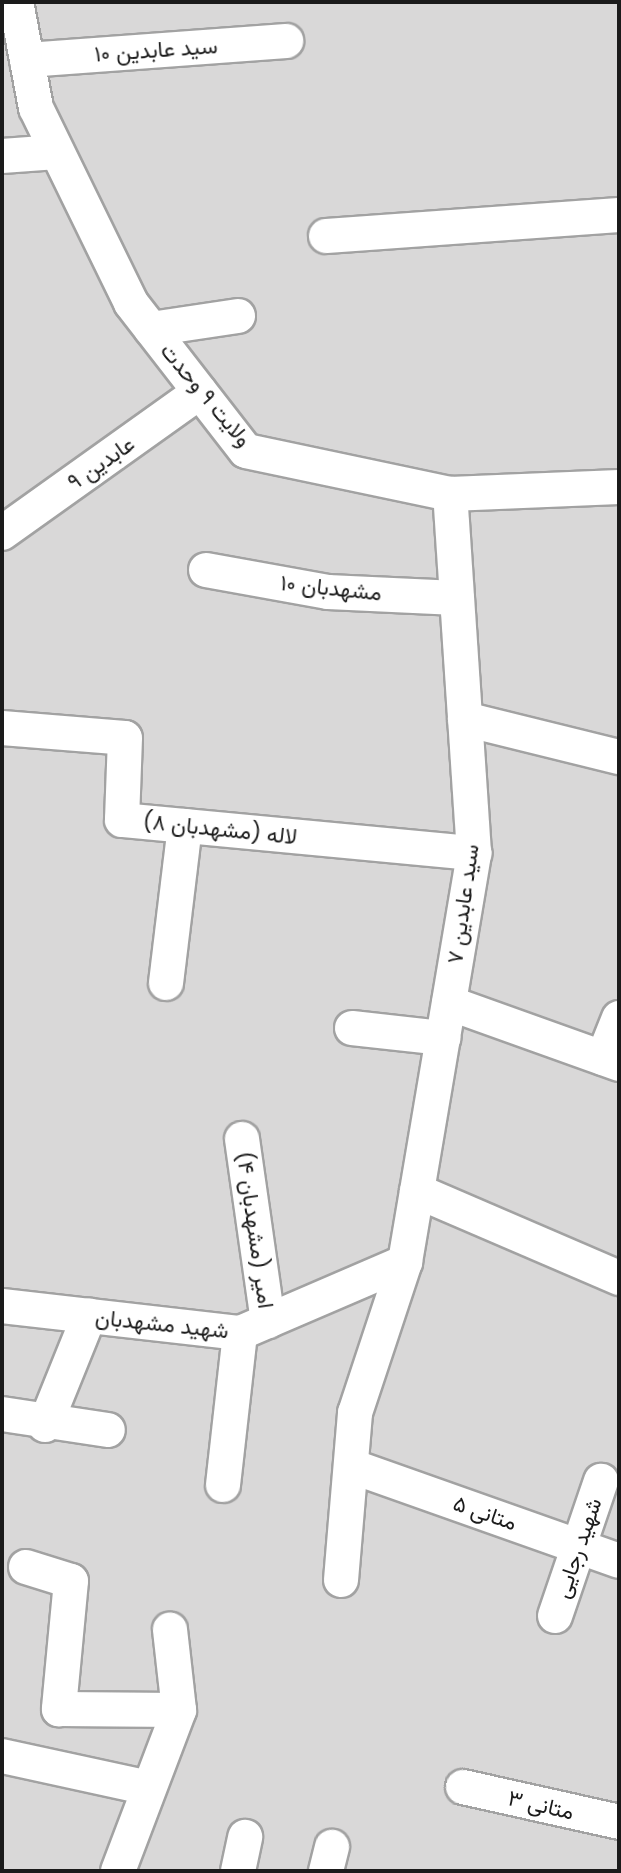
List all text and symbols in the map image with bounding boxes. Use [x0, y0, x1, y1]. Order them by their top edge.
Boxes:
street label: سید عابدین ۱۰ [94, 33, 218, 67]
street label: ولایت ۹ وحدت [155, 338, 257, 452]
street label: عابدین ۹ [63, 431, 139, 495]
street label: مشهدبان ۱۰ [279, 570, 383, 606]
street label: لاله (مشهدبان ۸) [142, 808, 298, 850]
street label: سید عابدین ۷ [442, 842, 484, 966]
street label: امیر (مشهدبان ۴) [231, 1150, 279, 1310]
street label: شهید مشهدبان [94, 1304, 230, 1344]
street label: متانی ۵ [450, 1490, 520, 1536]
street label: شهید رجایی [549, 1494, 607, 1602]
street label: متانی ۳ [505, 1785, 577, 1825]

